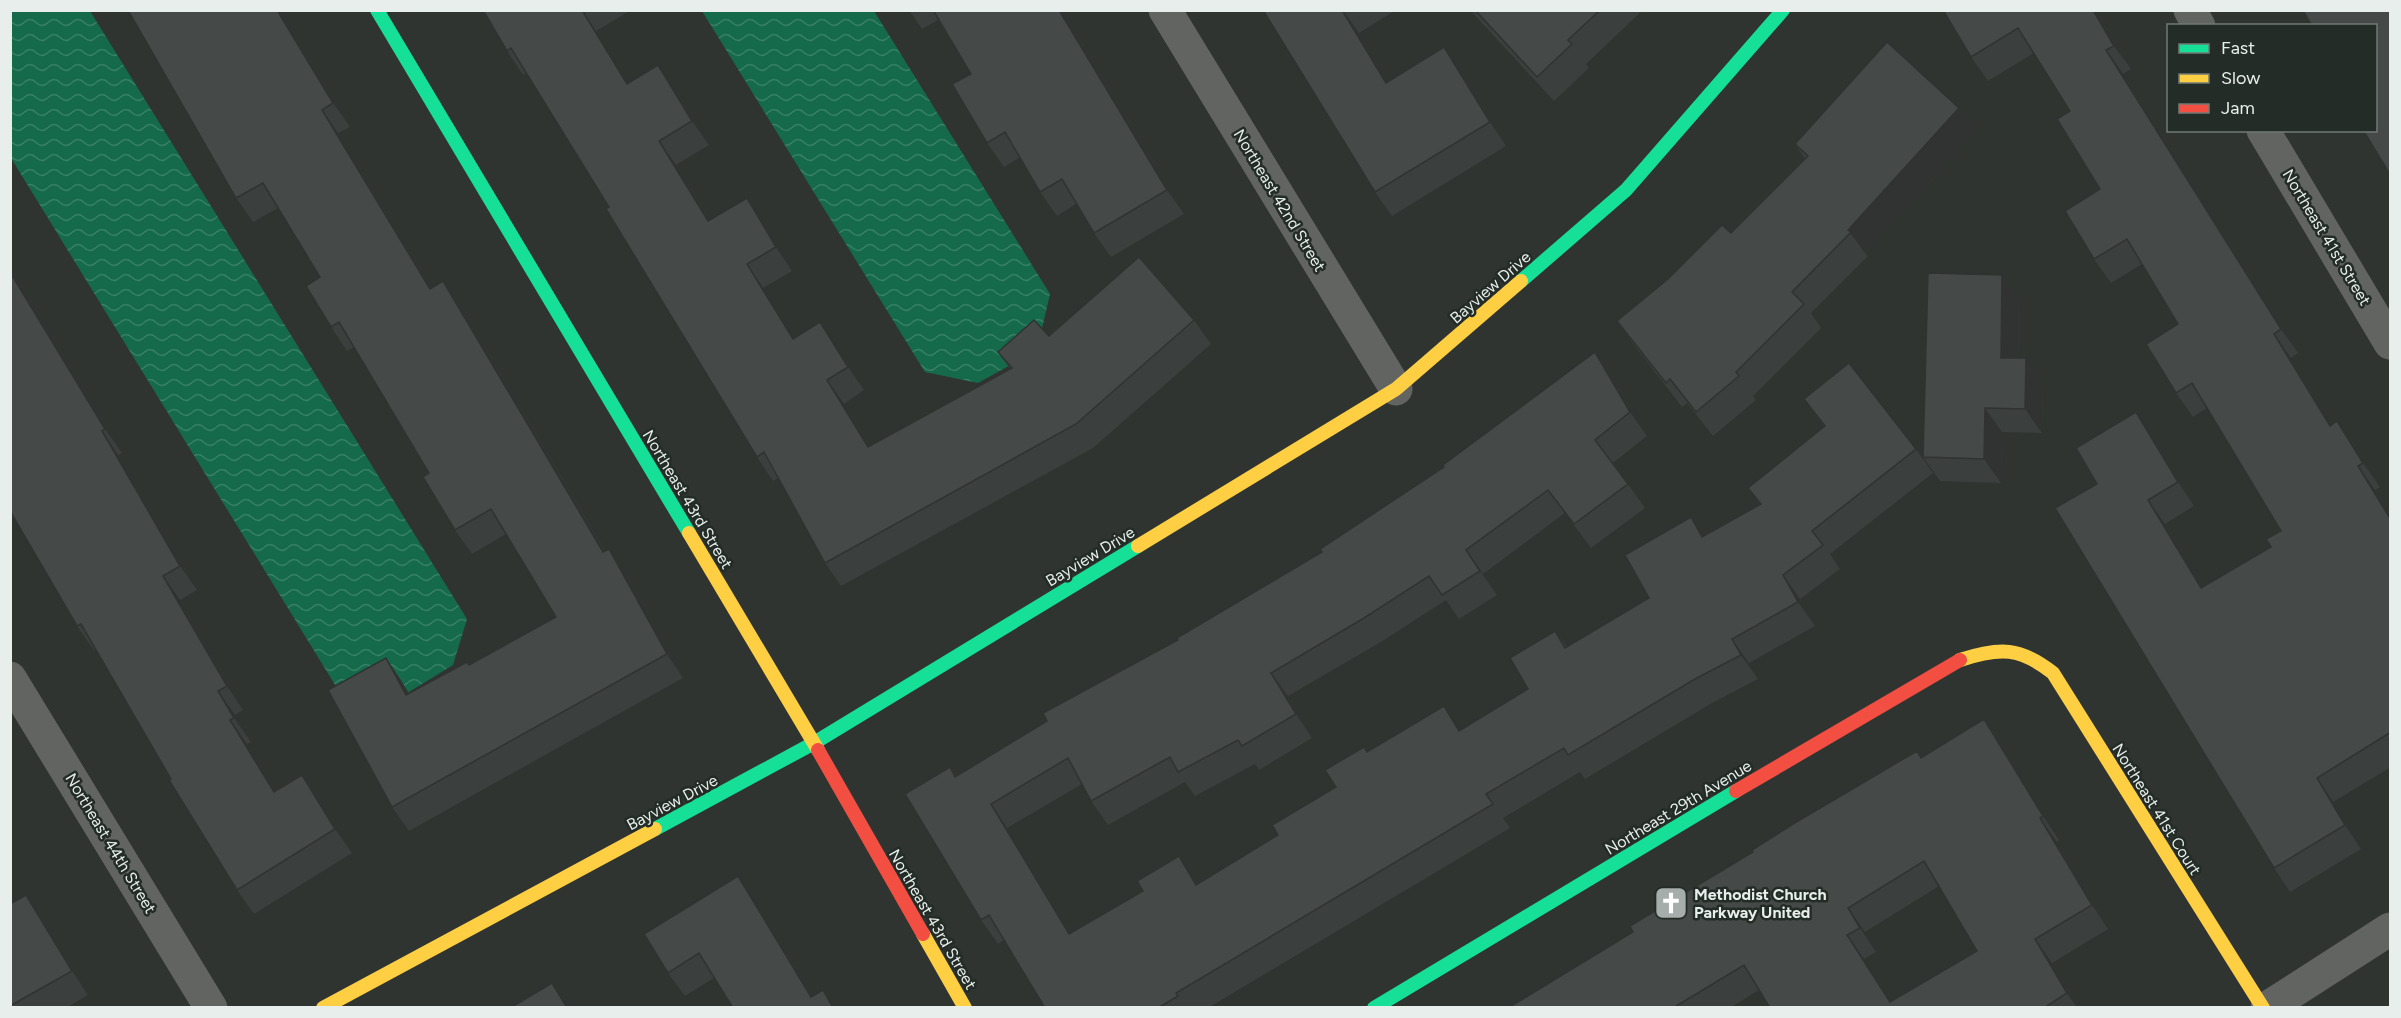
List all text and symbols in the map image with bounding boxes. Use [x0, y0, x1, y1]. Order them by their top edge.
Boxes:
legend [2167, 24, 2377, 132]
text: Fast [2221, 37, 2255, 59]
text: Slow [2221, 67, 2260, 89]
text: Jam [2221, 97, 2255, 119]
street label: Northeast 42nd Street [1230, 126, 1330, 275]
street label: Northeast 41st Street [2278, 166, 2375, 309]
street label: Bayview Drive [1446, 247, 1535, 327]
street label: Northeast 43rd Street [639, 426, 737, 572]
street label: Bayview Drive [1042, 522, 1138, 590]
street label: Northeast 41st Court [2108, 740, 2205, 879]
street label: Northeast 29th Avenue [1602, 756, 1755, 859]
street label: Northeast 44th Street [61, 770, 160, 917]
street label: Bayview Drive [624, 770, 721, 834]
street label: Northeast 43rd Street [885, 846, 980, 993]
church icon: Methodist Church Parkway United [1653, 885, 1689, 921]
place label: Methodist Church Parkway United [1694, 885, 1827, 922]

